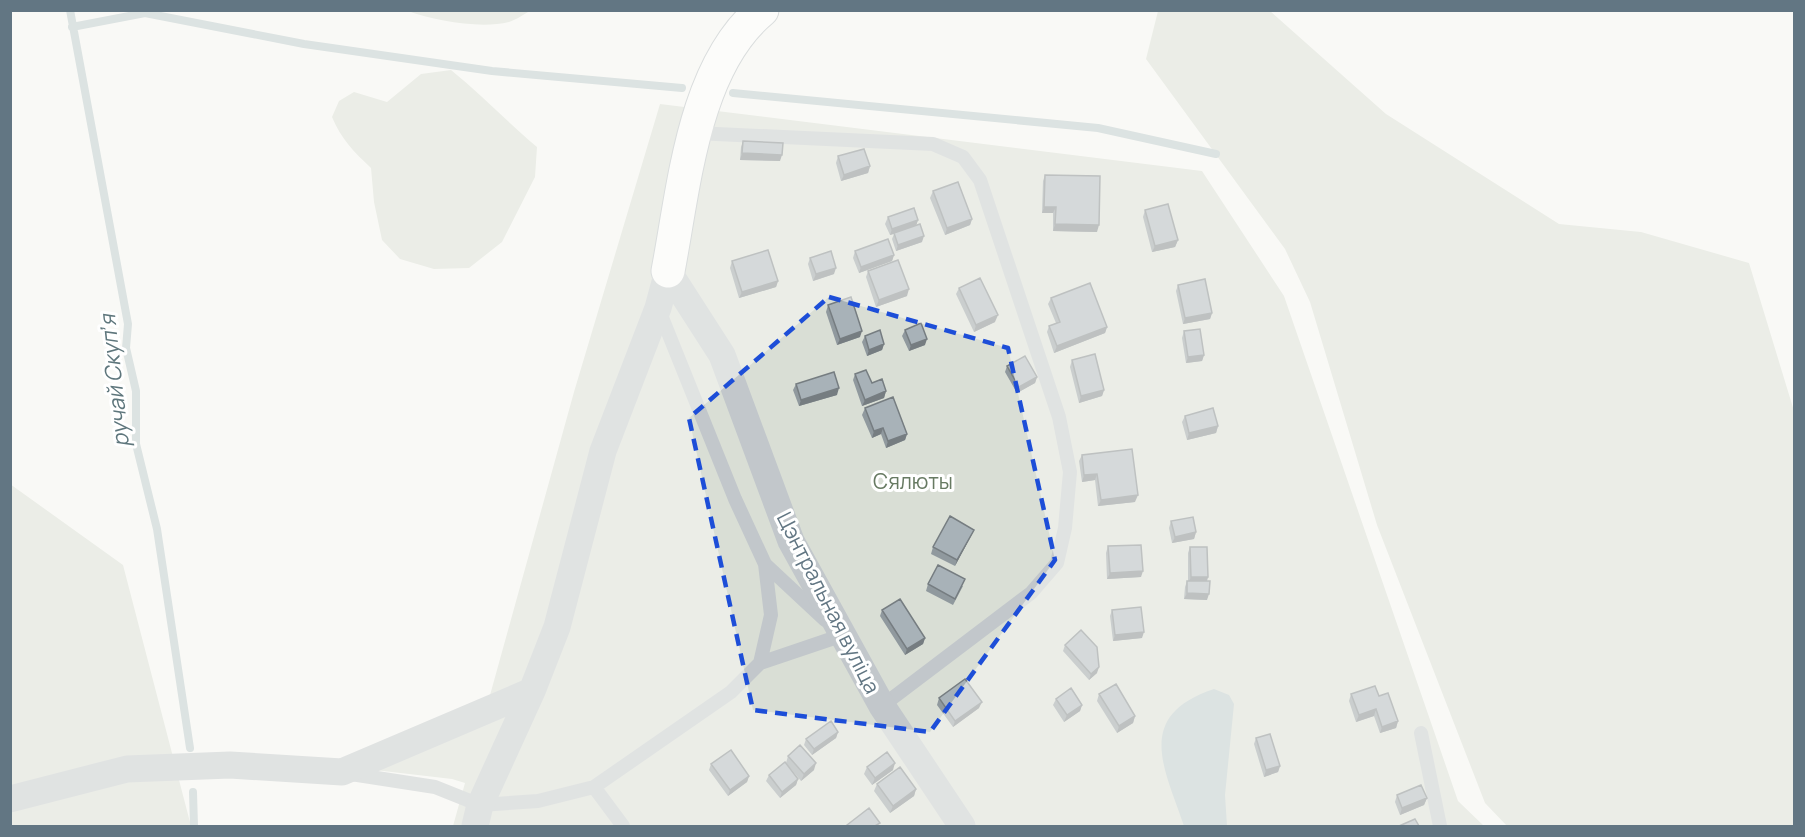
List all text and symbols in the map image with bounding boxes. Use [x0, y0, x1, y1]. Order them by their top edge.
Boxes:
water label: ручай Скупʼя [92, 311, 136, 449]
park label: Сялюты [873, 467, 953, 495]
street label: Цэнтральная вуліца [771, 507, 887, 698]

